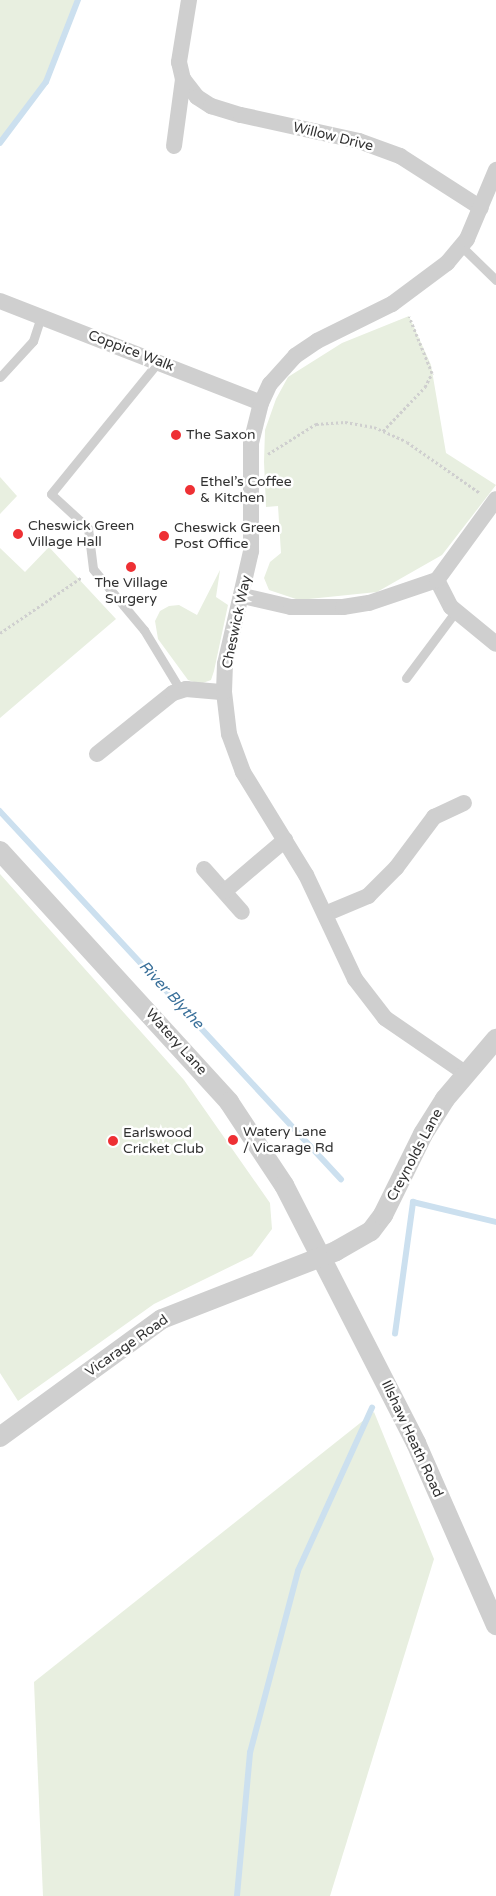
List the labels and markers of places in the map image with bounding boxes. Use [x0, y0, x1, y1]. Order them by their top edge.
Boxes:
place label: The Saxon [186, 427, 255, 443]
marker: The Saxon [170, 429, 182, 441]
place label: Ethel’s Coffee & Kitchen [200, 474, 292, 507]
marker: Ethel’s Coffee & Kitchen [184, 484, 196, 496]
place label: Cheswick Green Village Hall [28, 518, 134, 550]
place label: Cheswick Green Post Office [174, 520, 280, 552]
marker: Cheswick Green Village Hall [12, 528, 24, 540]
marker: Cheswick Green Post Office [158, 530, 170, 542]
marker: The Village Surgery [125, 561, 137, 573]
place label: The Village Surgery [94, 575, 168, 608]
place label: Watery Lane / Vicarage Rd [243, 1124, 334, 1156]
place label: Earlswood Cricket Club [123, 1125, 204, 1158]
marker: Watery Lane / Vicarage Rd [227, 1134, 239, 1146]
marker: Earlswood Cricket Club [107, 1135, 119, 1147]

